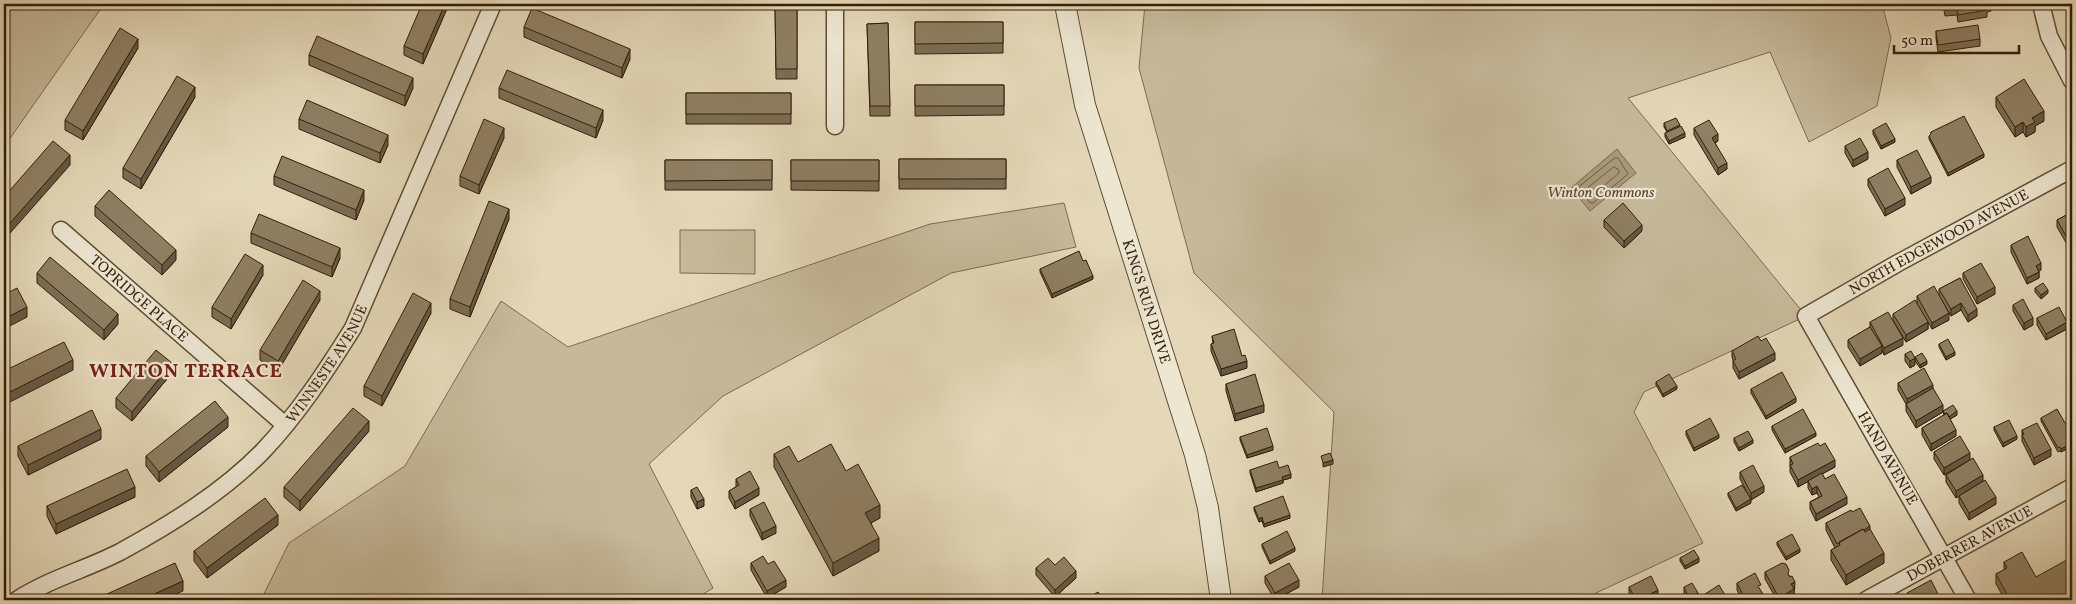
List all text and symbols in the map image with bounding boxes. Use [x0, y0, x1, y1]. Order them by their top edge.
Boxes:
scale bar [1894, 22, 2018, 54]
text: 50 m [1901, 31, 1933, 52]
park label: Winton Commons [1547, 183, 1655, 204]
street label: NORTH EDGEWOOD AVENUE [1846, 185, 2033, 301]
street label: KINGS RUN DRIVE [1116, 237, 1175, 367]
street label: TOPRIDGE PLACE [85, 251, 192, 348]
street label: WINNESTE AVENUE [282, 302, 374, 428]
district label: WINTON TERRACE [89, 358, 283, 386]
street label: HAND AVENUE [1851, 408, 1922, 509]
street label: DOBERRER AVENUE [1903, 501, 2037, 588]

